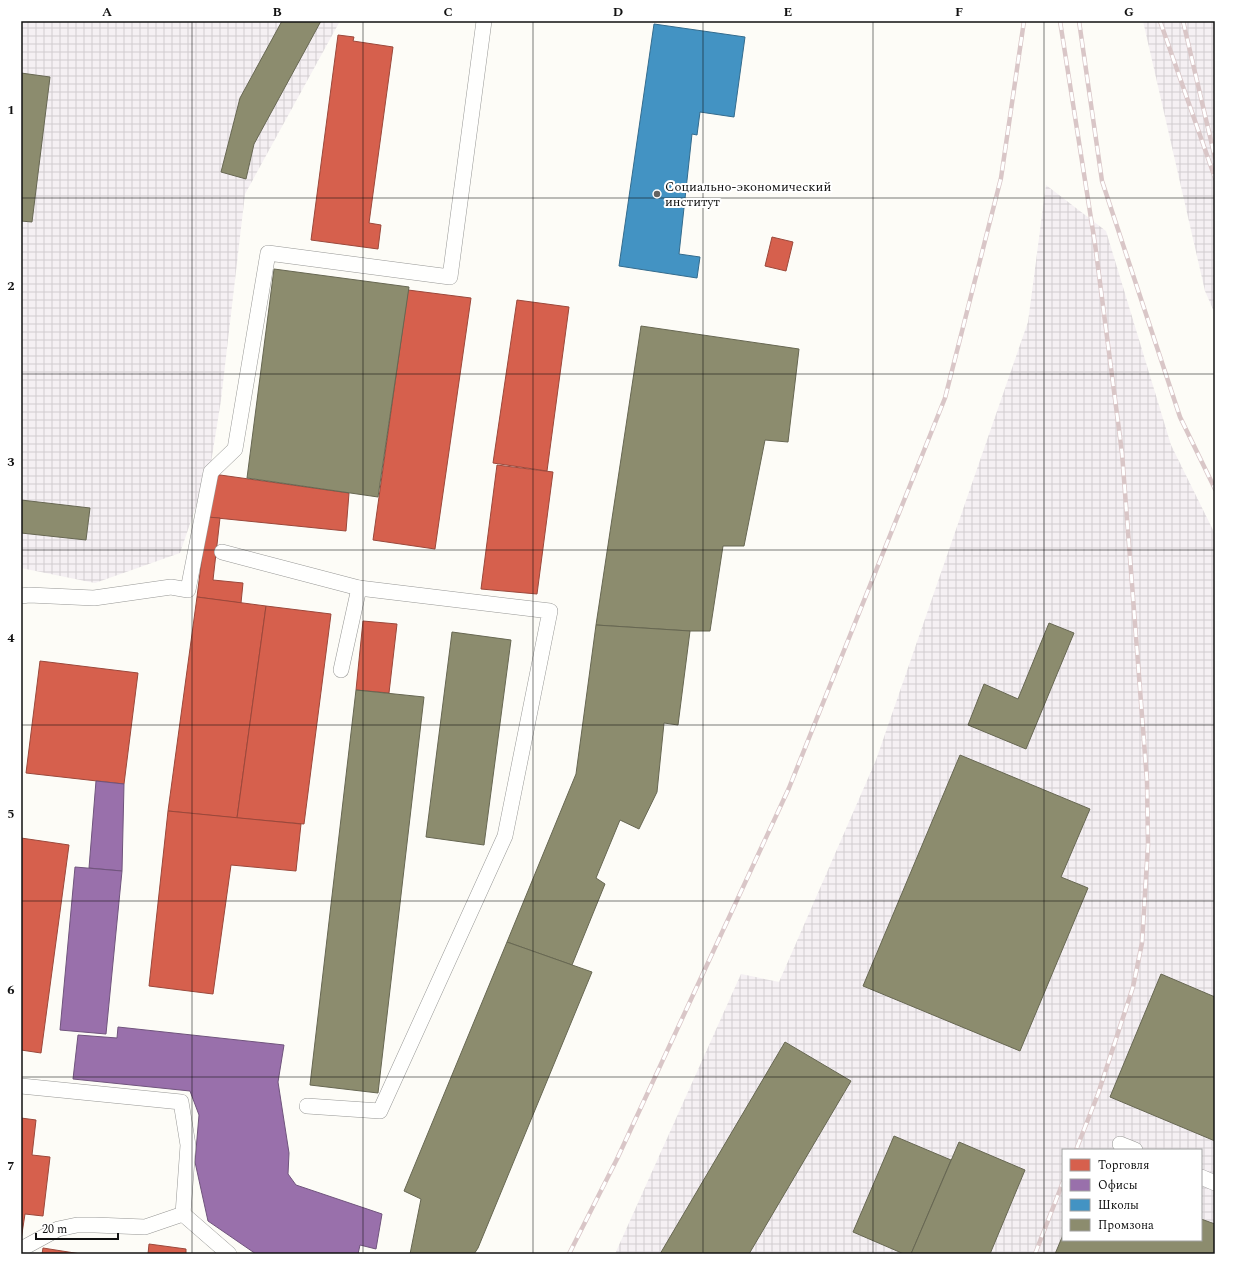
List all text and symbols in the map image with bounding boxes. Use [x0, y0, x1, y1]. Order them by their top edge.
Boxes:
text: A [102, 2, 112, 22]
text: B [272, 2, 282, 22]
text: C [443, 2, 453, 22]
text: D [613, 2, 623, 22]
text: E [784, 2, 793, 22]
text: F [955, 2, 963, 22]
text: G [1124, 2, 1134, 22]
text: 1 [7, 100, 15, 120]
place label: Социально-экономический институт [665, 177, 831, 212]
marker: Социально-экономический институт [652, 189, 662, 199]
text: 2 [7, 276, 15, 296]
text: 3 [7, 452, 15, 472]
text: 4 [7, 628, 15, 648]
text: 5 [7, 804, 15, 824]
text: 6 [7, 980, 15, 1000]
legend [1062, 1149, 1202, 1241]
text: 7 [7, 1156, 15, 1176]
text: Торговля [1098, 1156, 1149, 1175]
text: Офисы [1098, 1176, 1138, 1195]
text: Школы [1098, 1196, 1139, 1215]
scale bar [36, 1215, 118, 1241]
text: Промзона [1098, 1216, 1154, 1235]
text: 20 m [42, 1220, 67, 1239]

